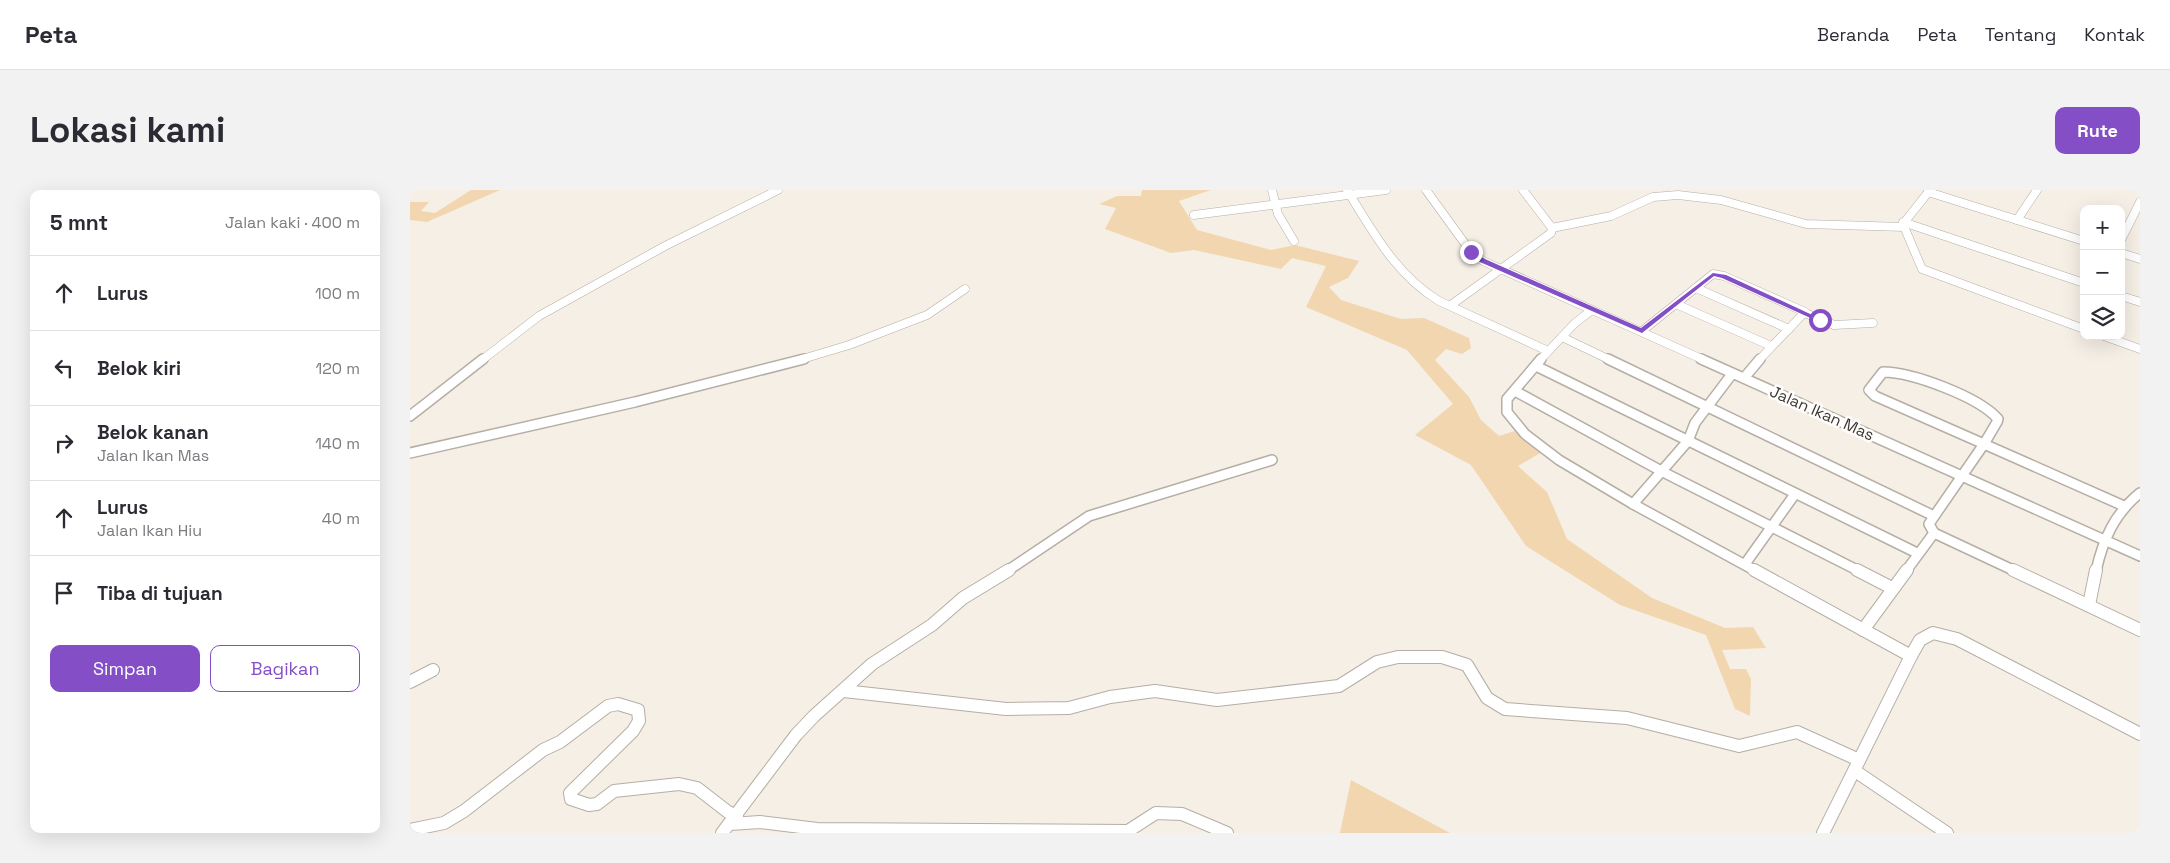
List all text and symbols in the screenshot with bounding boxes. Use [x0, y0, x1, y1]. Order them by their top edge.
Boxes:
text: Peta [25, 19, 78, 50]
text: Beranda [1817, 23, 1889, 46]
text: Peta [1917, 23, 1957, 46]
text: Tentang [1985, 23, 2056, 46]
text: Kontak [2084, 23, 2145, 46]
button: Rute [2055, 107, 2140, 154]
text: Lokasi kami [30, 108, 225, 152]
map controls [2080, 205, 2125, 340]
button: + [2080, 205, 2125, 250]
text: 5 mnt [50, 209, 108, 236]
text: Jalan kaki · 400 m [225, 212, 360, 233]
route end [1460, 241, 1483, 264]
button: − [2080, 250, 2125, 295]
icon: ahead [50, 279, 78, 307]
text: Lurus [97, 281, 148, 306]
text: 100 m [315, 283, 360, 304]
button: layers [2080, 295, 2125, 340]
route start [1809, 309, 1832, 332]
icon: left [50, 354, 78, 382]
text: Belok kiri [97, 356, 181, 381]
text: 120 m [316, 358, 360, 379]
street label: Jalan Ikan Mas [1766, 381, 1878, 445]
text: Belok kanan [97, 420, 209, 445]
icon: right [50, 429, 78, 457]
text: 140 m [315, 433, 360, 454]
text: Jalan Ikan Mas [97, 445, 209, 466]
text: Lurus [97, 495, 148, 520]
icon: ahead [50, 504, 78, 532]
text: 40 m [322, 508, 360, 529]
text: Jalan Ikan Hiu [97, 520, 202, 541]
icon: arrive [50, 579, 78, 607]
text: Tiba di tujuan [97, 581, 223, 606]
button: Simpan [50, 645, 200, 692]
button: Bagikan [210, 645, 360, 692]

